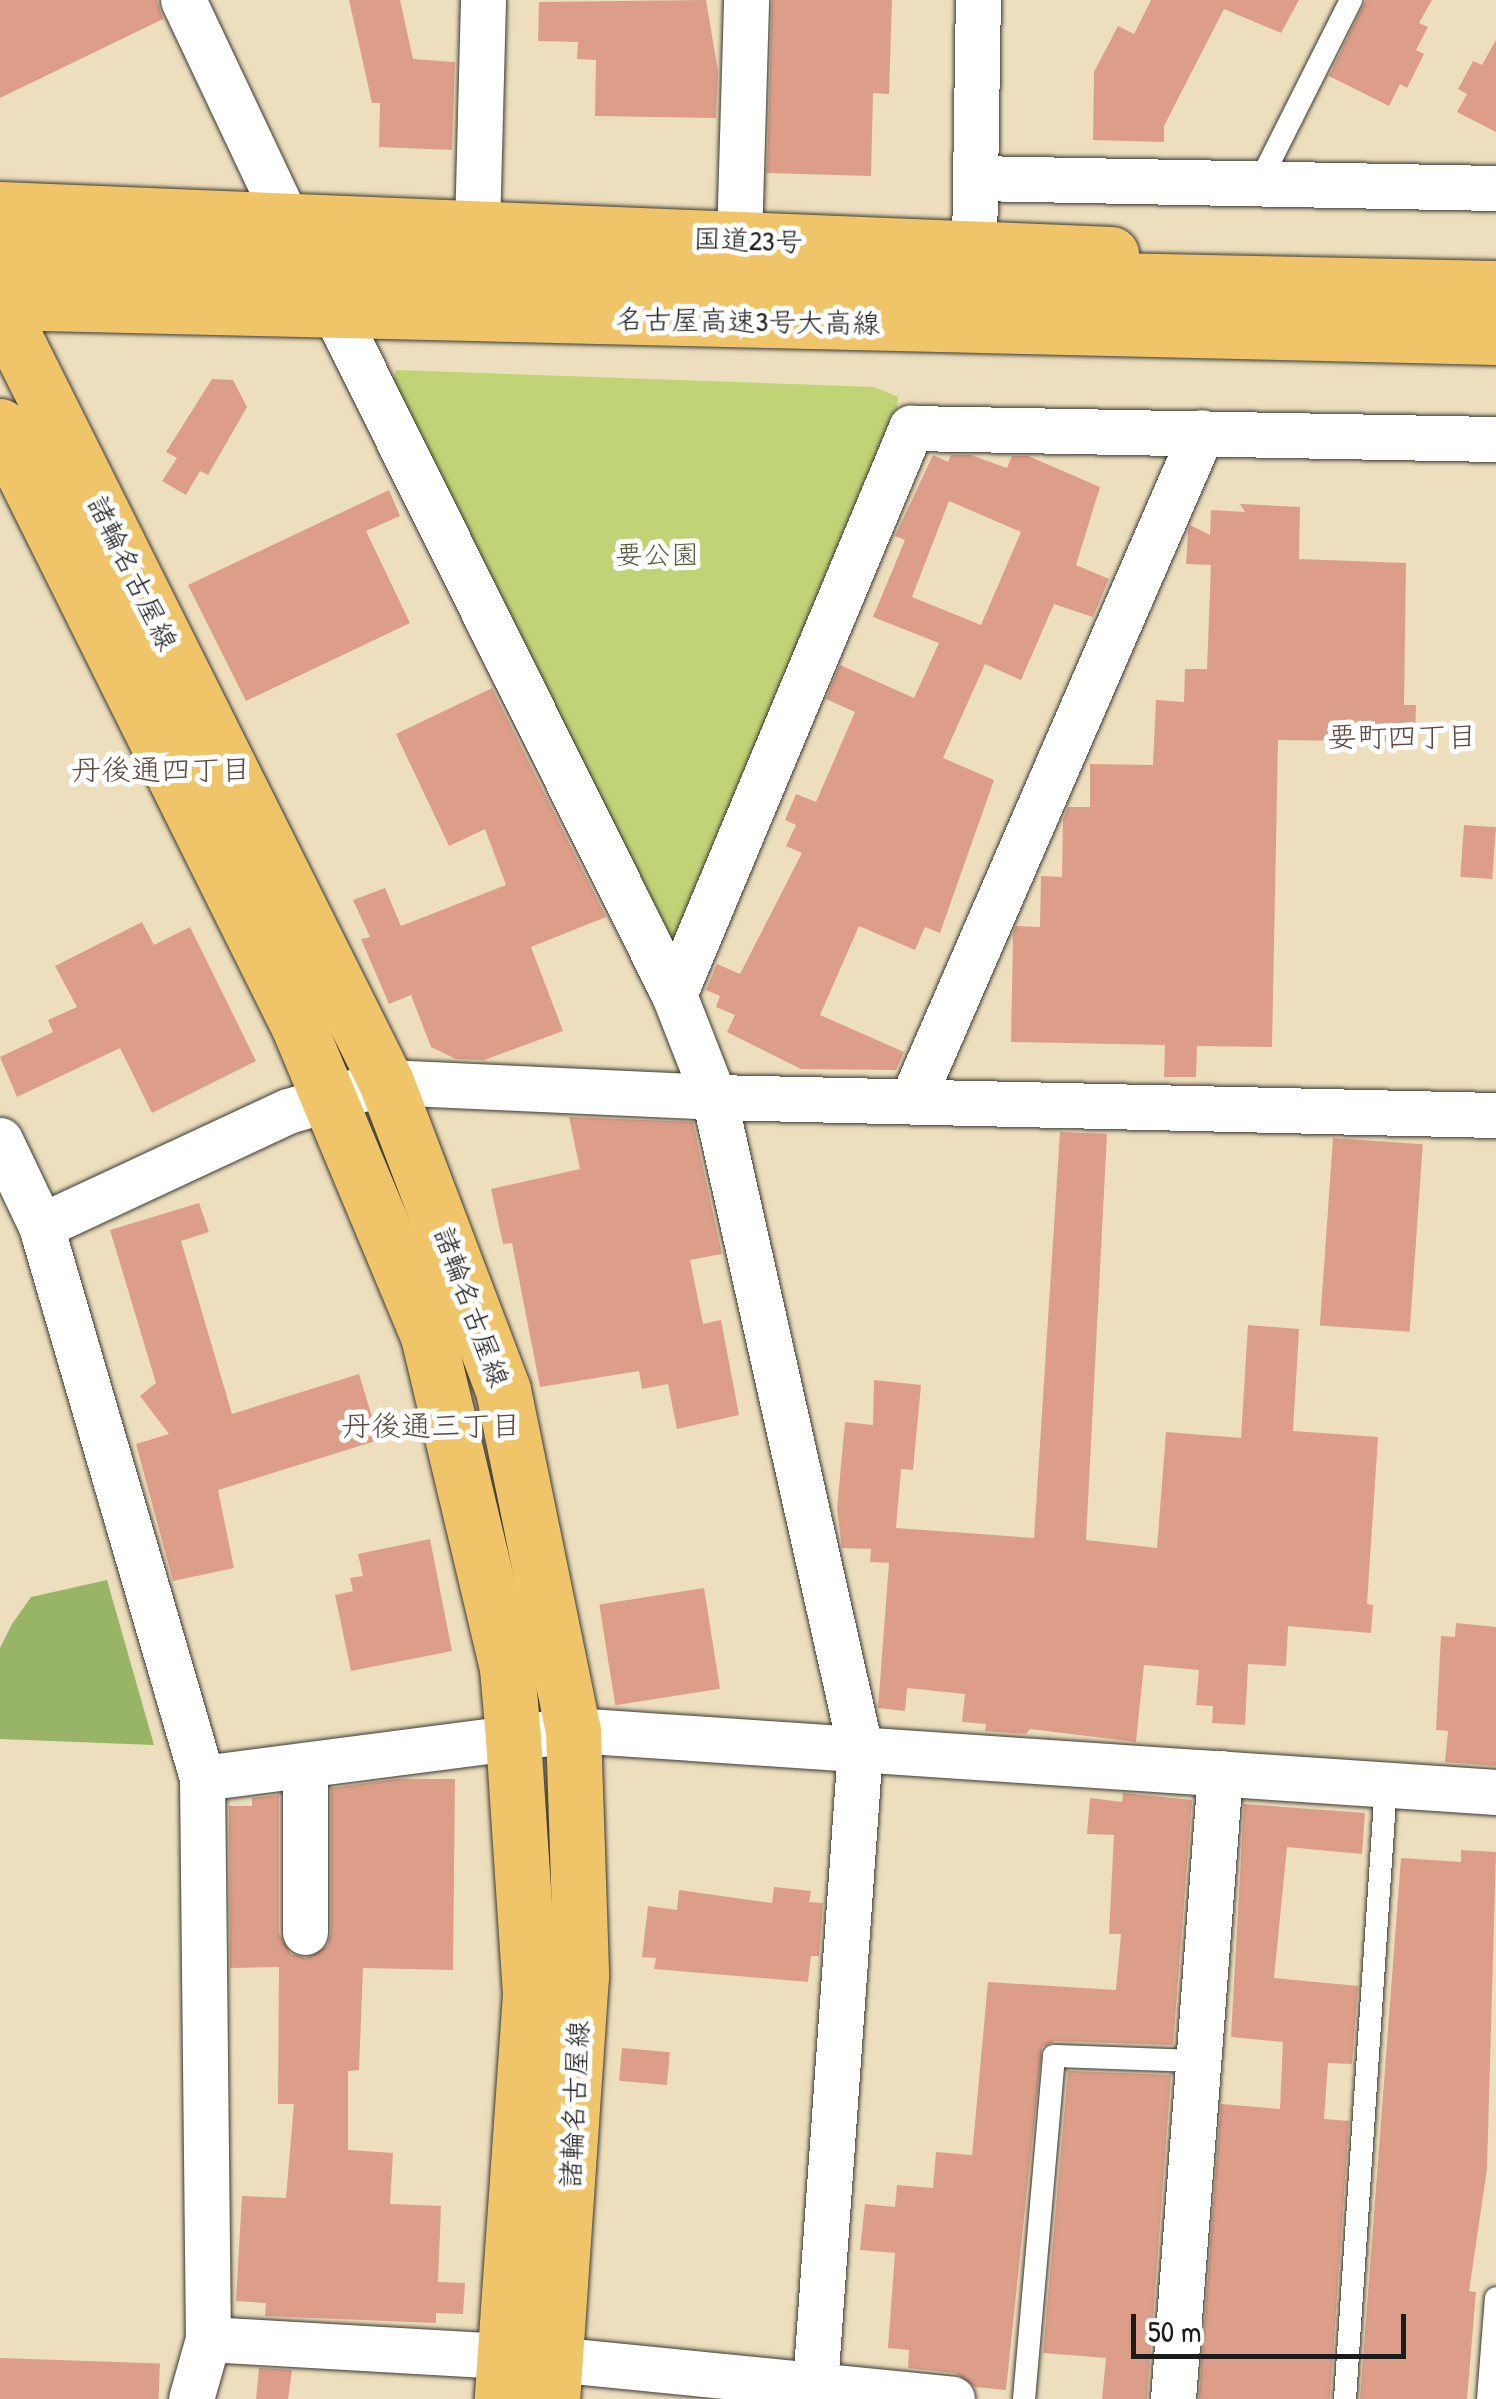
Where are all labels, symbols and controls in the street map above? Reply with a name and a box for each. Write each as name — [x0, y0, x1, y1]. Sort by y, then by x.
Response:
street label: 国道23号 — [693, 221, 803, 259]
street label: 名古屋高速3号大高線 — [615, 302, 881, 340]
street label: 諸輪名古屋線 — [81, 490, 185, 656]
park label: 要公園 — [615, 537, 699, 571]
district label: 要町四丁目 — [1327, 718, 1477, 754]
district label: 丹後通四丁目 — [71, 751, 251, 787]
street label: 諸輪名古屋線 — [427, 1222, 517, 1392]
district label: 丹後通三丁目 — [341, 1407, 521, 1443]
street label: 諸輪名古屋線 — [553, 2019, 595, 2189]
scale bar — [1136, 2294, 1411, 2356]
text: 50 m — [1148, 2311, 1201, 2351]

